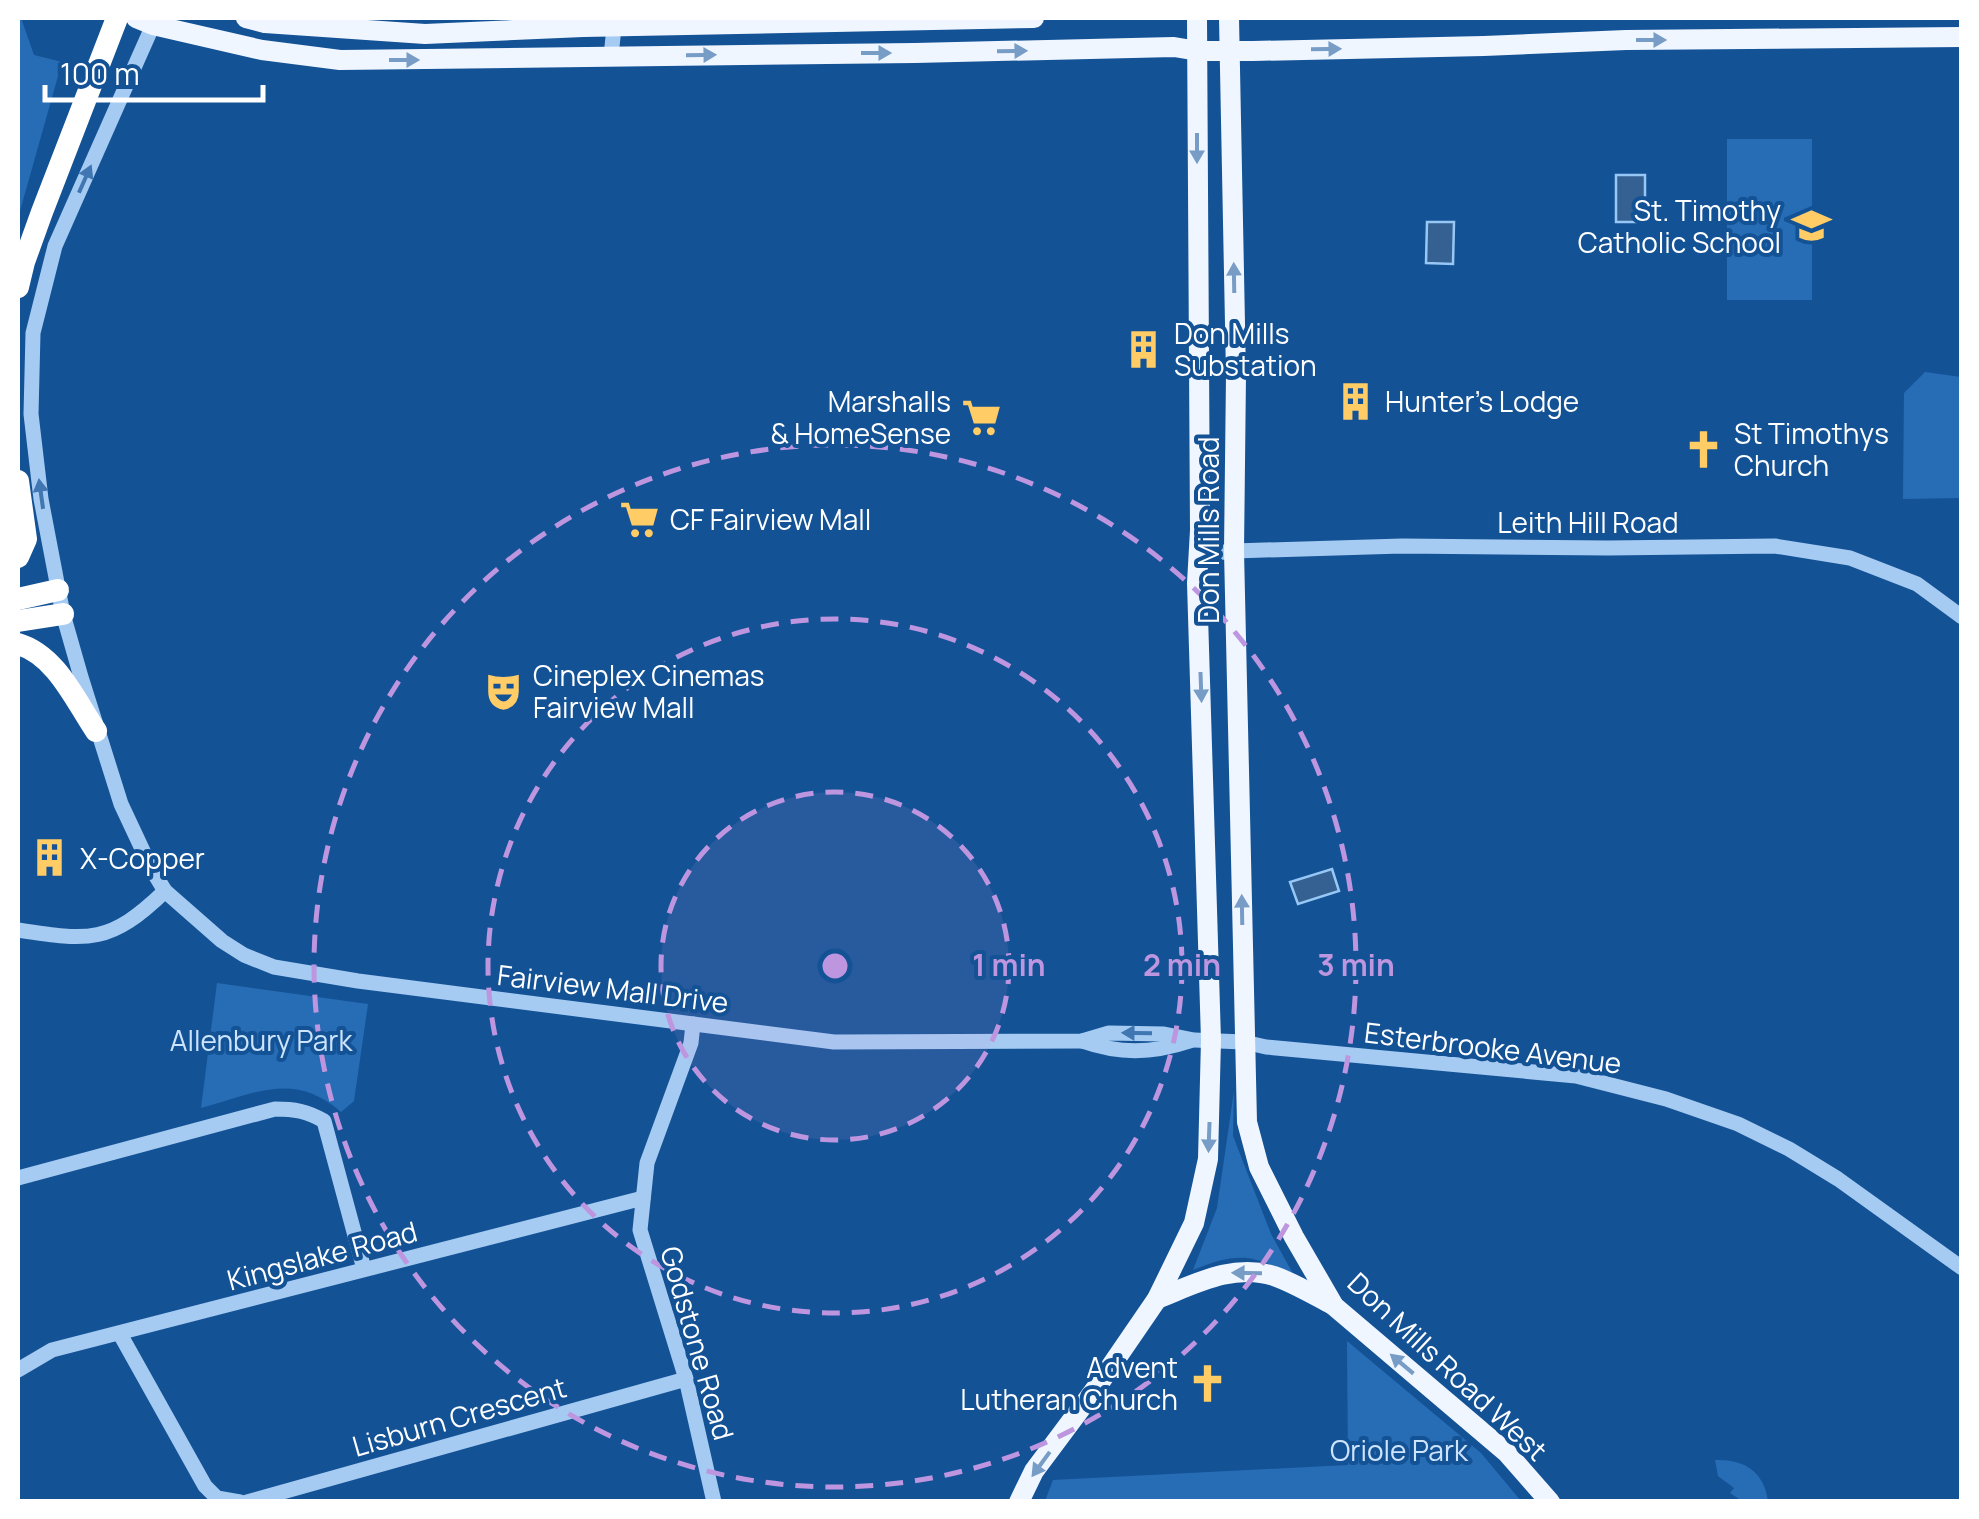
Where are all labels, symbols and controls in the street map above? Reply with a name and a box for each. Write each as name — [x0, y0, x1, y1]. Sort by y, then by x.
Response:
one-way arrow — [1636, 32, 1668, 48]
scale bar — [45, 40, 262, 102]
one-way arrow — [1311, 40, 1343, 56]
one-way arrow — [997, 43, 1029, 59]
one-way arrow — [861, 45, 893, 61]
one-way arrow — [686, 47, 718, 63]
one-way arrow — [388, 52, 420, 68]
text: 100 m — [60, 53, 140, 94]
one-way arrow — [1189, 133, 1205, 165]
one-way arrow — [77, 164, 93, 194]
place label: St. Timothy Catholic School — [1578, 191, 1781, 261]
school or university icon: St. Timothy Catholic School — [1790, 205, 1832, 247]
one-way arrow — [1225, 261, 1241, 293]
place label: Don Mills Substation — [1174, 314, 1317, 384]
building icon: Don Mills Substation — [1123, 328, 1165, 370]
building icon: Hunter's Lodge — [1334, 380, 1376, 422]
place label: Marshalls & HomeSense — [771, 382, 951, 452]
place label: Hunter's Lodge — [1385, 382, 1579, 420]
supermarket icon: Marshalls & HomeSense — [960, 396, 1002, 438]
place label: St Timothys Church — [1734, 414, 1889, 484]
church icon: St Timothys Church — [1683, 428, 1725, 470]
street label: Don Mills Road — [1189, 436, 1227, 624]
one-way arrow — [32, 478, 48, 509]
supermarket icon: CF Fairview Mall — [619, 498, 661, 540]
place label: CF Fairview Mall — [670, 500, 871, 538]
street label: Leith Hill Road — [1497, 503, 1679, 541]
place label: Cineplex Cinemas Fairview Mall — [533, 656, 764, 726]
theatre icon: Cineplex Cinemas Fairview Mall — [482, 670, 524, 712]
one-way arrow — [1193, 672, 1209, 704]
building icon: X-Copper — [29, 837, 71, 879]
place label: X-Copper — [80, 839, 205, 877]
one-way arrow — [1233, 893, 1249, 925]
text: 1 min — [972, 944, 1046, 985]
text: 2 min — [1143, 944, 1221, 985]
text: 3 min — [1317, 944, 1395, 985]
centre of rings — [817, 948, 853, 984]
street label: Fairview Mall Drive — [495, 955, 731, 1021]
street label: Esterbrooke Avenue — [1362, 1012, 1624, 1082]
park label: Allenbury Park — [170, 1021, 353, 1059]
one-way arrow — [1121, 1025, 1153, 1041]
one-way arrow — [1200, 1122, 1216, 1154]
street label: Kingslake Road — [223, 1211, 421, 1299]
street label: Godstone Road — [652, 1242, 744, 1444]
street label: Don Mills Road West — [1340, 1264, 1556, 1468]
one-way arrow — [1231, 1265, 1262, 1281]
place label: Advent Lutheran Church — [960, 1348, 1178, 1418]
one-way arrow — [1390, 1353, 1415, 1375]
church icon: Advent Lutheran Church — [1187, 1362, 1229, 1404]
street label: Lisburn Crescent — [348, 1367, 570, 1465]
park label: Oriole Park — [1330, 1431, 1469, 1469]
one-way arrow — [1031, 1451, 1051, 1478]

